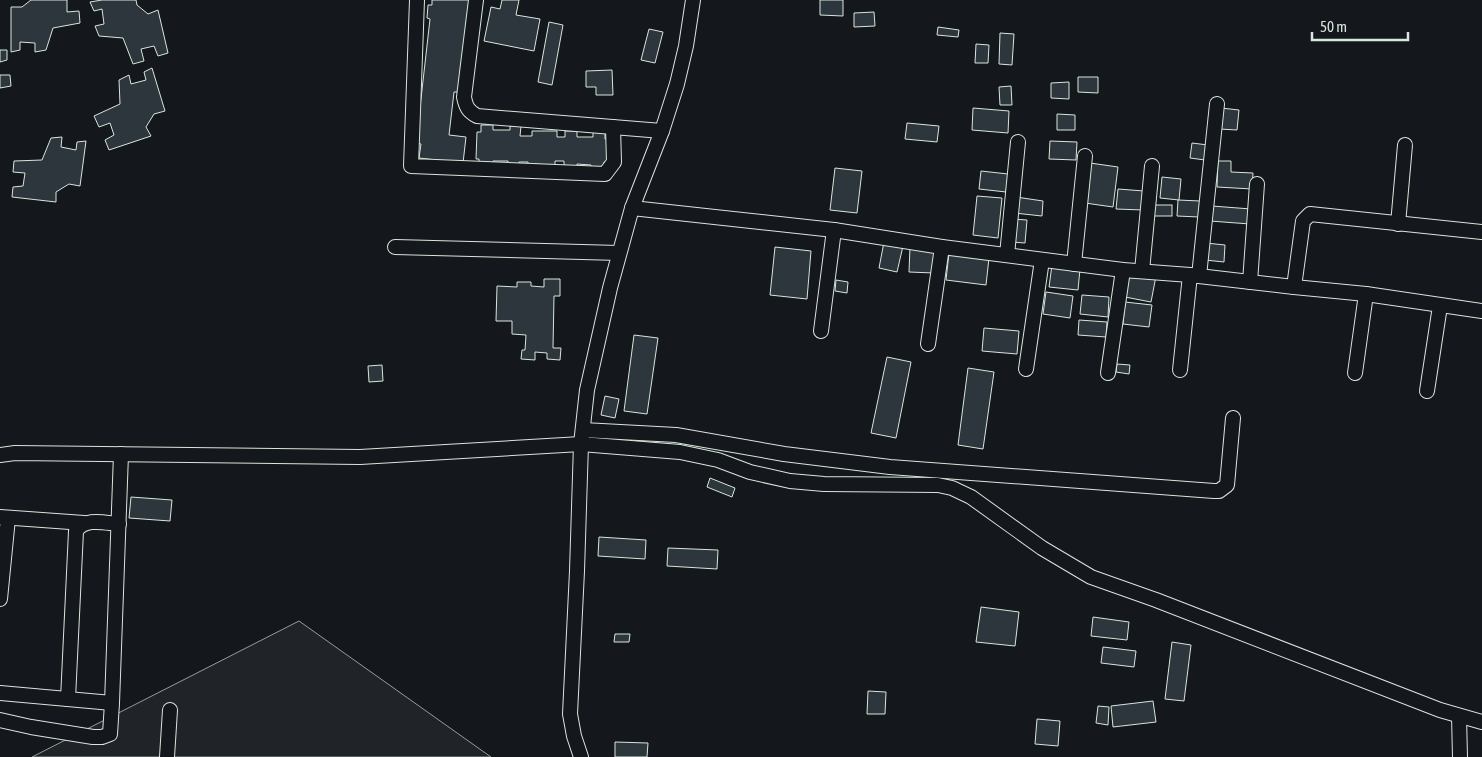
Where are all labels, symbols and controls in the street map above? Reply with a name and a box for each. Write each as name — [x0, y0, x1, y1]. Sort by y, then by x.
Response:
scale bar — [1312, 10, 1408, 42]
text: 50 m — [1320, 18, 1347, 35]

